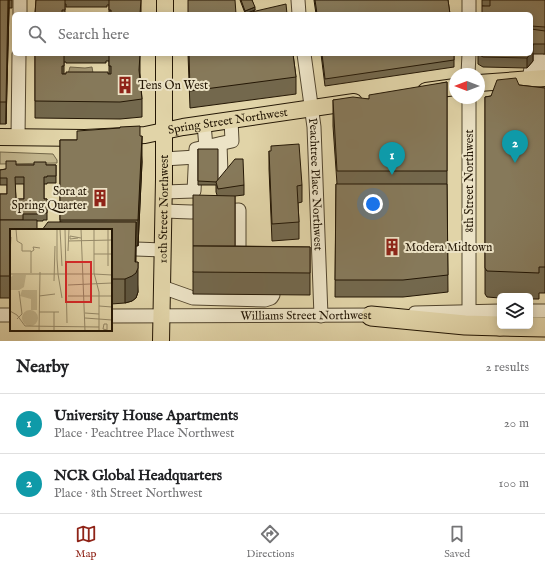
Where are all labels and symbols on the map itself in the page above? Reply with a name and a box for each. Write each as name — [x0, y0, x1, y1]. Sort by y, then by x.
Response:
north arrow — [449, 68, 485, 104]
building icon: Tens On West — [115, 75, 135, 95]
place label: Tens On West — [138, 78, 208, 93]
street label: Spring Street Northwest — [166, 105, 289, 138]
street label: Peachtree Place Northwest — [305, 117, 326, 251]
street label: 8th Street Northwest — [462, 129, 477, 233]
pin: 2 — [502, 130, 528, 163]
pin: 1 — [379, 142, 405, 175]
street label: 10th Street Northwest — [155, 155, 172, 264]
place label: Sora at Spring Quarter — [12, 184, 88, 214]
building icon: Sora at Spring Quarter — [90, 188, 110, 208]
your location — [363, 194, 383, 214]
inset map — [10, 229, 112, 331]
building icon: Modera Midtown — [382, 237, 402, 257]
place label: Modera Midtown — [405, 240, 493, 255]
street label: Williams Street Northwest — [240, 308, 372, 324]

